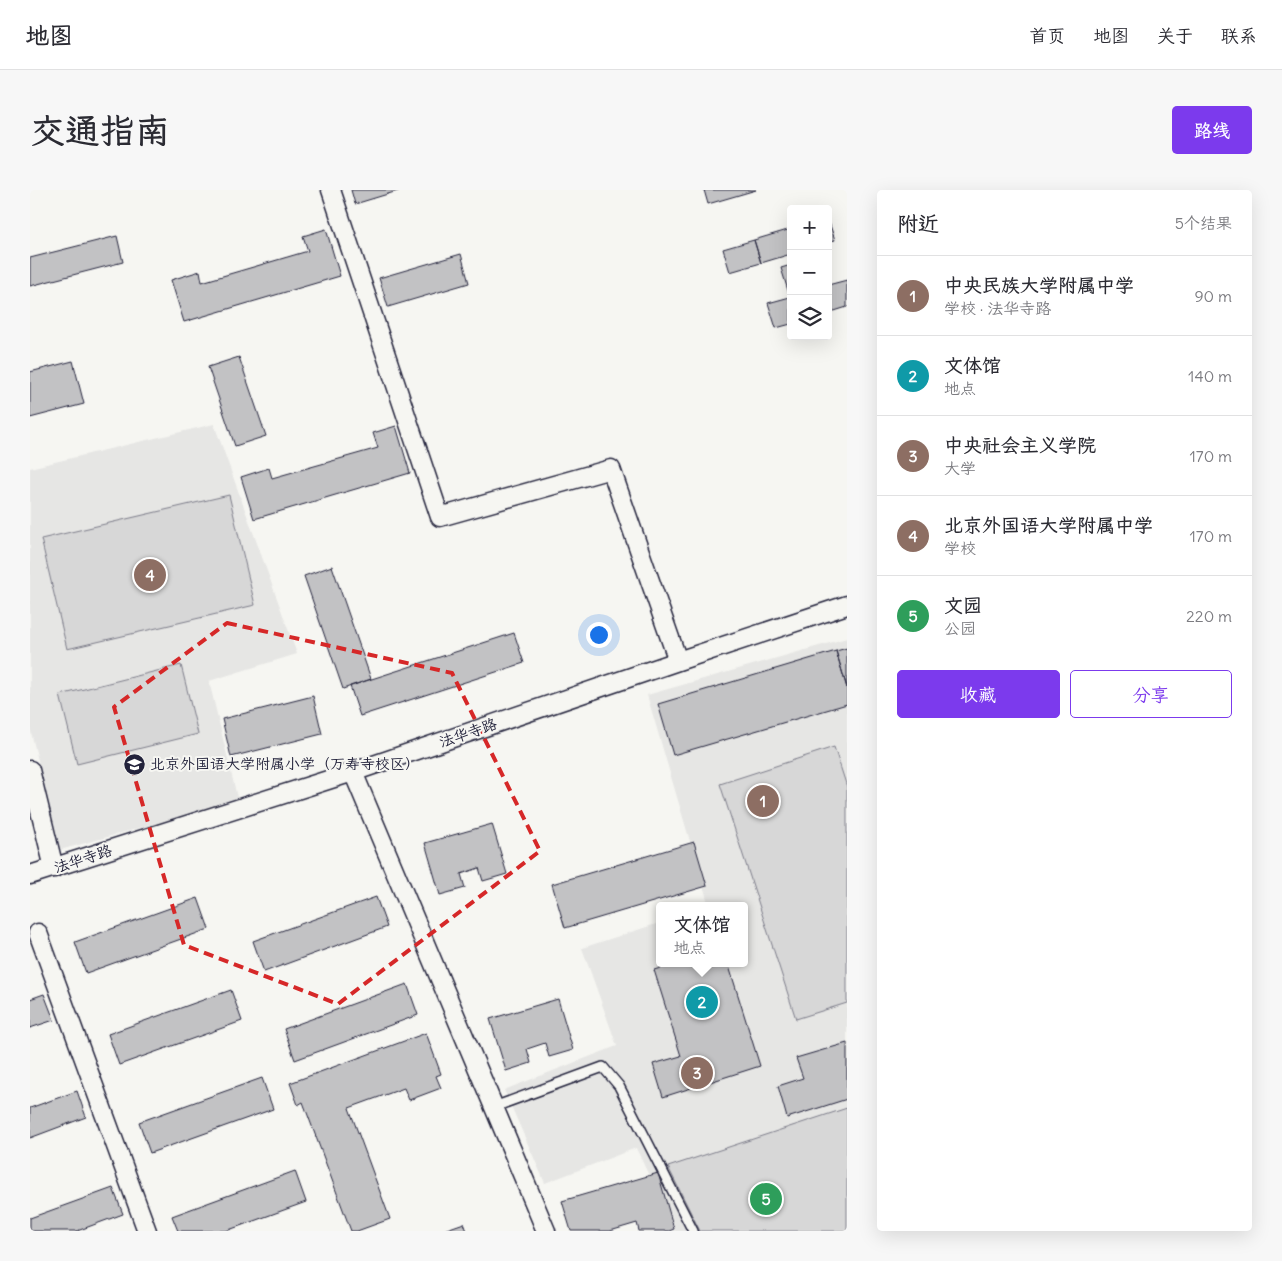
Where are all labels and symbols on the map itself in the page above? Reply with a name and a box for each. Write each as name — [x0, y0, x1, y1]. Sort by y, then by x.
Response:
pin: 4 — [134, 556, 166, 594]
your location — [586, 622, 612, 648]
street label: 法华寺路 — [436, 714, 499, 751]
school or university icon: 北京外国语大学附属小学（万寿寺校区） — [122, 752, 146, 776]
place label: 北京外国语大学附属小学（万寿寺校区） — [150, 754, 420, 773]
pin: 1 — [747, 782, 779, 820]
street label: 法华寺路 — [51, 840, 114, 877]
pin: 2 — [686, 983, 718, 1021]
pin: 3 — [681, 1054, 713, 1092]
pin: 5 — [750, 1180, 782, 1218]

